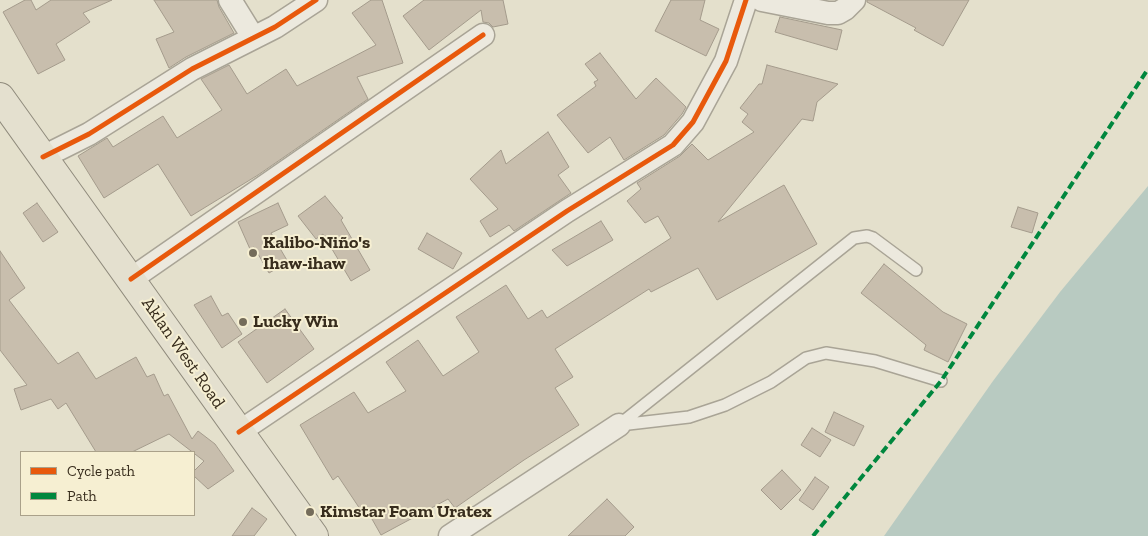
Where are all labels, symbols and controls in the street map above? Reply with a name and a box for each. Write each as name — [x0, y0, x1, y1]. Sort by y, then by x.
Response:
place label: Kalibo-Niño's Ihaw-ihaw — [263, 232, 370, 274]
marker: Kalibo-Niño's Ihaw-ihaw — [247, 247, 259, 259]
street label: Aklan West Road — [137, 293, 229, 413]
place label: Lucky Win — [253, 311, 338, 333]
marker: Lucky Win — [237, 316, 249, 328]
legend — [20, 451, 195, 516]
text: Cycle path — [67, 462, 135, 480]
text: Path — [67, 487, 97, 505]
place label: Kimstar Foam Uratex — [320, 501, 492, 523]
marker: Kimstar Foam Uratex — [304, 506, 316, 518]

